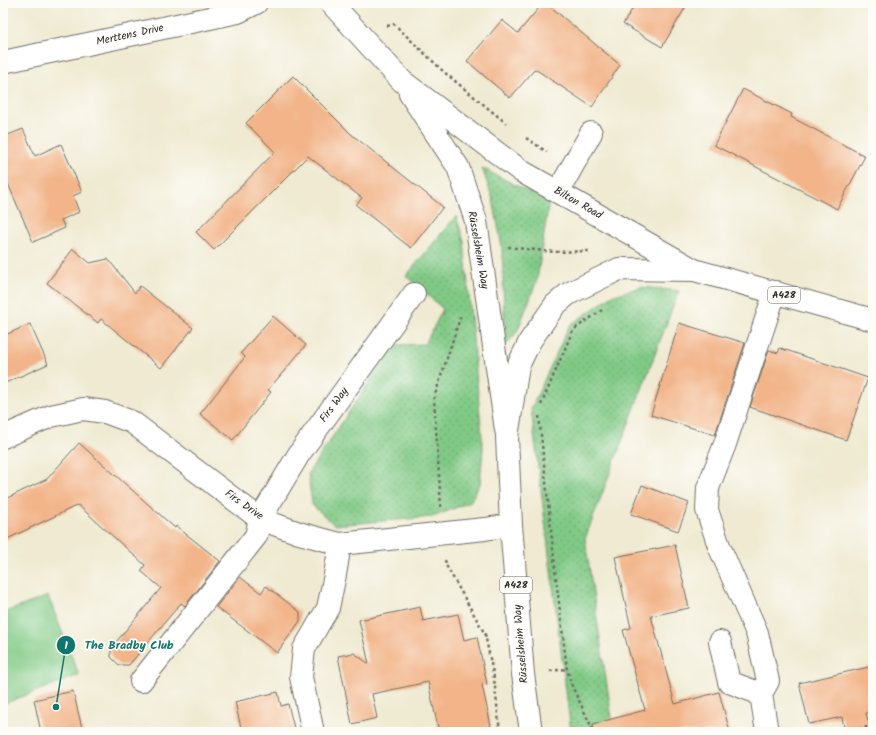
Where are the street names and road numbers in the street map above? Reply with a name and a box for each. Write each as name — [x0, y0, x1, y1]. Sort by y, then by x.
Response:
street label: Merttens Drive — [95, 19, 165, 51]
street label: Bilton Road — [550, 182, 606, 225]
street label: Rüsselsheim Way — [462, 210, 494, 291]
road number: A428 — [768, 287, 800, 303]
street label: Firs Way — [315, 383, 354, 426]
street label: Firs Drive — [221, 485, 267, 525]
road number: A428 — [500, 577, 532, 593]
street label: Rüsselsheim Way — [509, 603, 533, 684]

